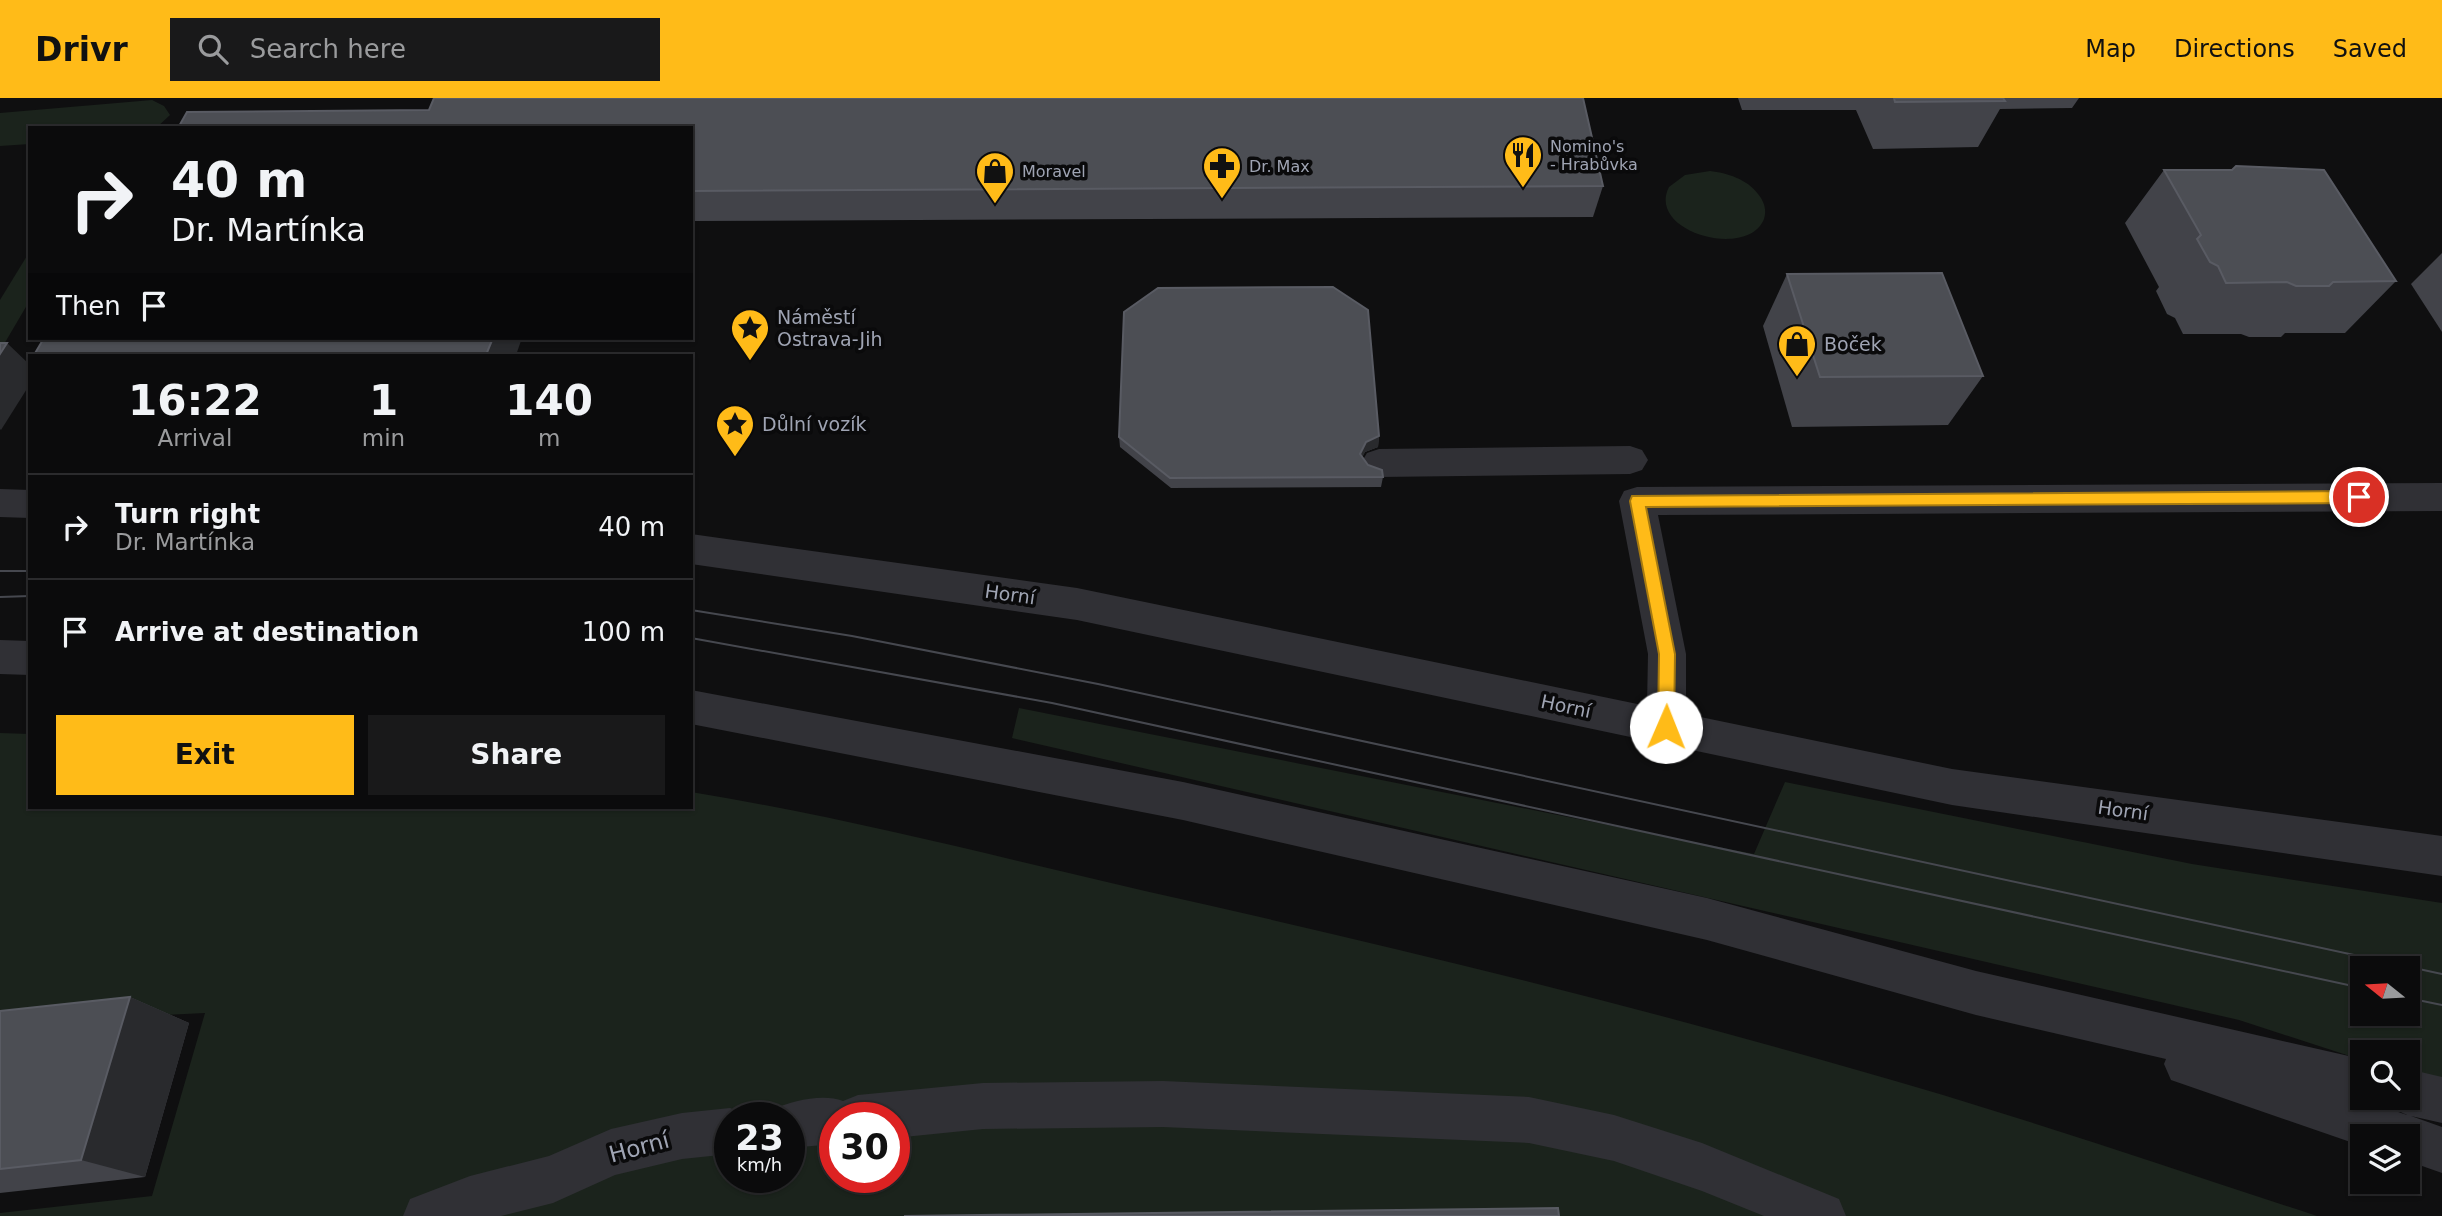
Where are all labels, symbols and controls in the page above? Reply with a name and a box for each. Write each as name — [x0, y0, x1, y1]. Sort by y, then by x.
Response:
search box — [170, 18, 660, 81]
text: Drivr — [35, 30, 128, 69]
icon: search — [194, 30, 232, 68]
text: Search here — [250, 34, 406, 64]
text: Map — [2085, 35, 2136, 63]
text: Directions — [2174, 35, 2295, 63]
text: Saved — [2333, 35, 2407, 63]
restaurant icon: Nomino's - Hrabůvka — [1502, 134, 1544, 189]
place label: Nomino's - Hrabůvka — [1550, 137, 1638, 174]
pharmacy icon: Dr. Max — [1201, 145, 1243, 200]
shop icon: Moravel — [974, 150, 1016, 205]
text: 40 m — [171, 152, 307, 209]
icon: right — [56, 154, 147, 245]
place label: Dr. Max — [1249, 157, 1310, 176]
place label: Moravel — [1022, 162, 1086, 181]
text: Dr. Martínka — [171, 211, 366, 249]
icon: arrive — [135, 287, 173, 325]
text: Then — [56, 291, 121, 321]
place label: Náměstí Ostrava-Jih — [777, 306, 882, 350]
place icon: Náměstí Ostrava-Jih — [729, 307, 771, 362]
shop icon: Boček — [1776, 323, 1818, 378]
place label: Boček — [1824, 333, 1882, 355]
text: 16:22 — [128, 376, 262, 425]
text: 1 — [369, 376, 398, 425]
text: 140 — [505, 376, 593, 425]
place icon: Důlní vozík — [714, 403, 756, 458]
place label: Důlní vozík — [762, 413, 866, 435]
text: Arrival — [158, 425, 232, 451]
text: min — [362, 425, 405, 451]
text: m — [538, 425, 560, 451]
pin — [2329, 467, 2389, 527]
icon: arrive — [2340, 478, 2378, 516]
text: Turn right — [115, 499, 260, 529]
icon: right — [56, 508, 94, 546]
text: 40 m — [598, 512, 665, 542]
text: Dr. Martínka — [115, 529, 255, 555]
street label: Horní — [983, 580, 1037, 609]
icon: arrive — [56, 613, 94, 651]
text: Arrive at destination — [115, 617, 419, 647]
text: 100 m — [582, 617, 665, 647]
street label: Horní — [1539, 690, 1594, 722]
position arrow — [1629, 690, 1703, 764]
button: Exit — [56, 715, 354, 795]
button: Share — [368, 715, 665, 795]
street label: Horní — [2096, 796, 2150, 825]
north arrow — [2350, 956, 2420, 1026]
map controls — [2350, 956, 2420, 1194]
button: search — [2350, 1040, 2420, 1110]
speed limit sign: 30 — [819, 1102, 910, 1193]
text: 23 — [735, 1118, 784, 1158]
button: layers — [2350, 1124, 2420, 1194]
street label: Horní — [606, 1126, 673, 1168]
text: km/h — [737, 1154, 782, 1175]

